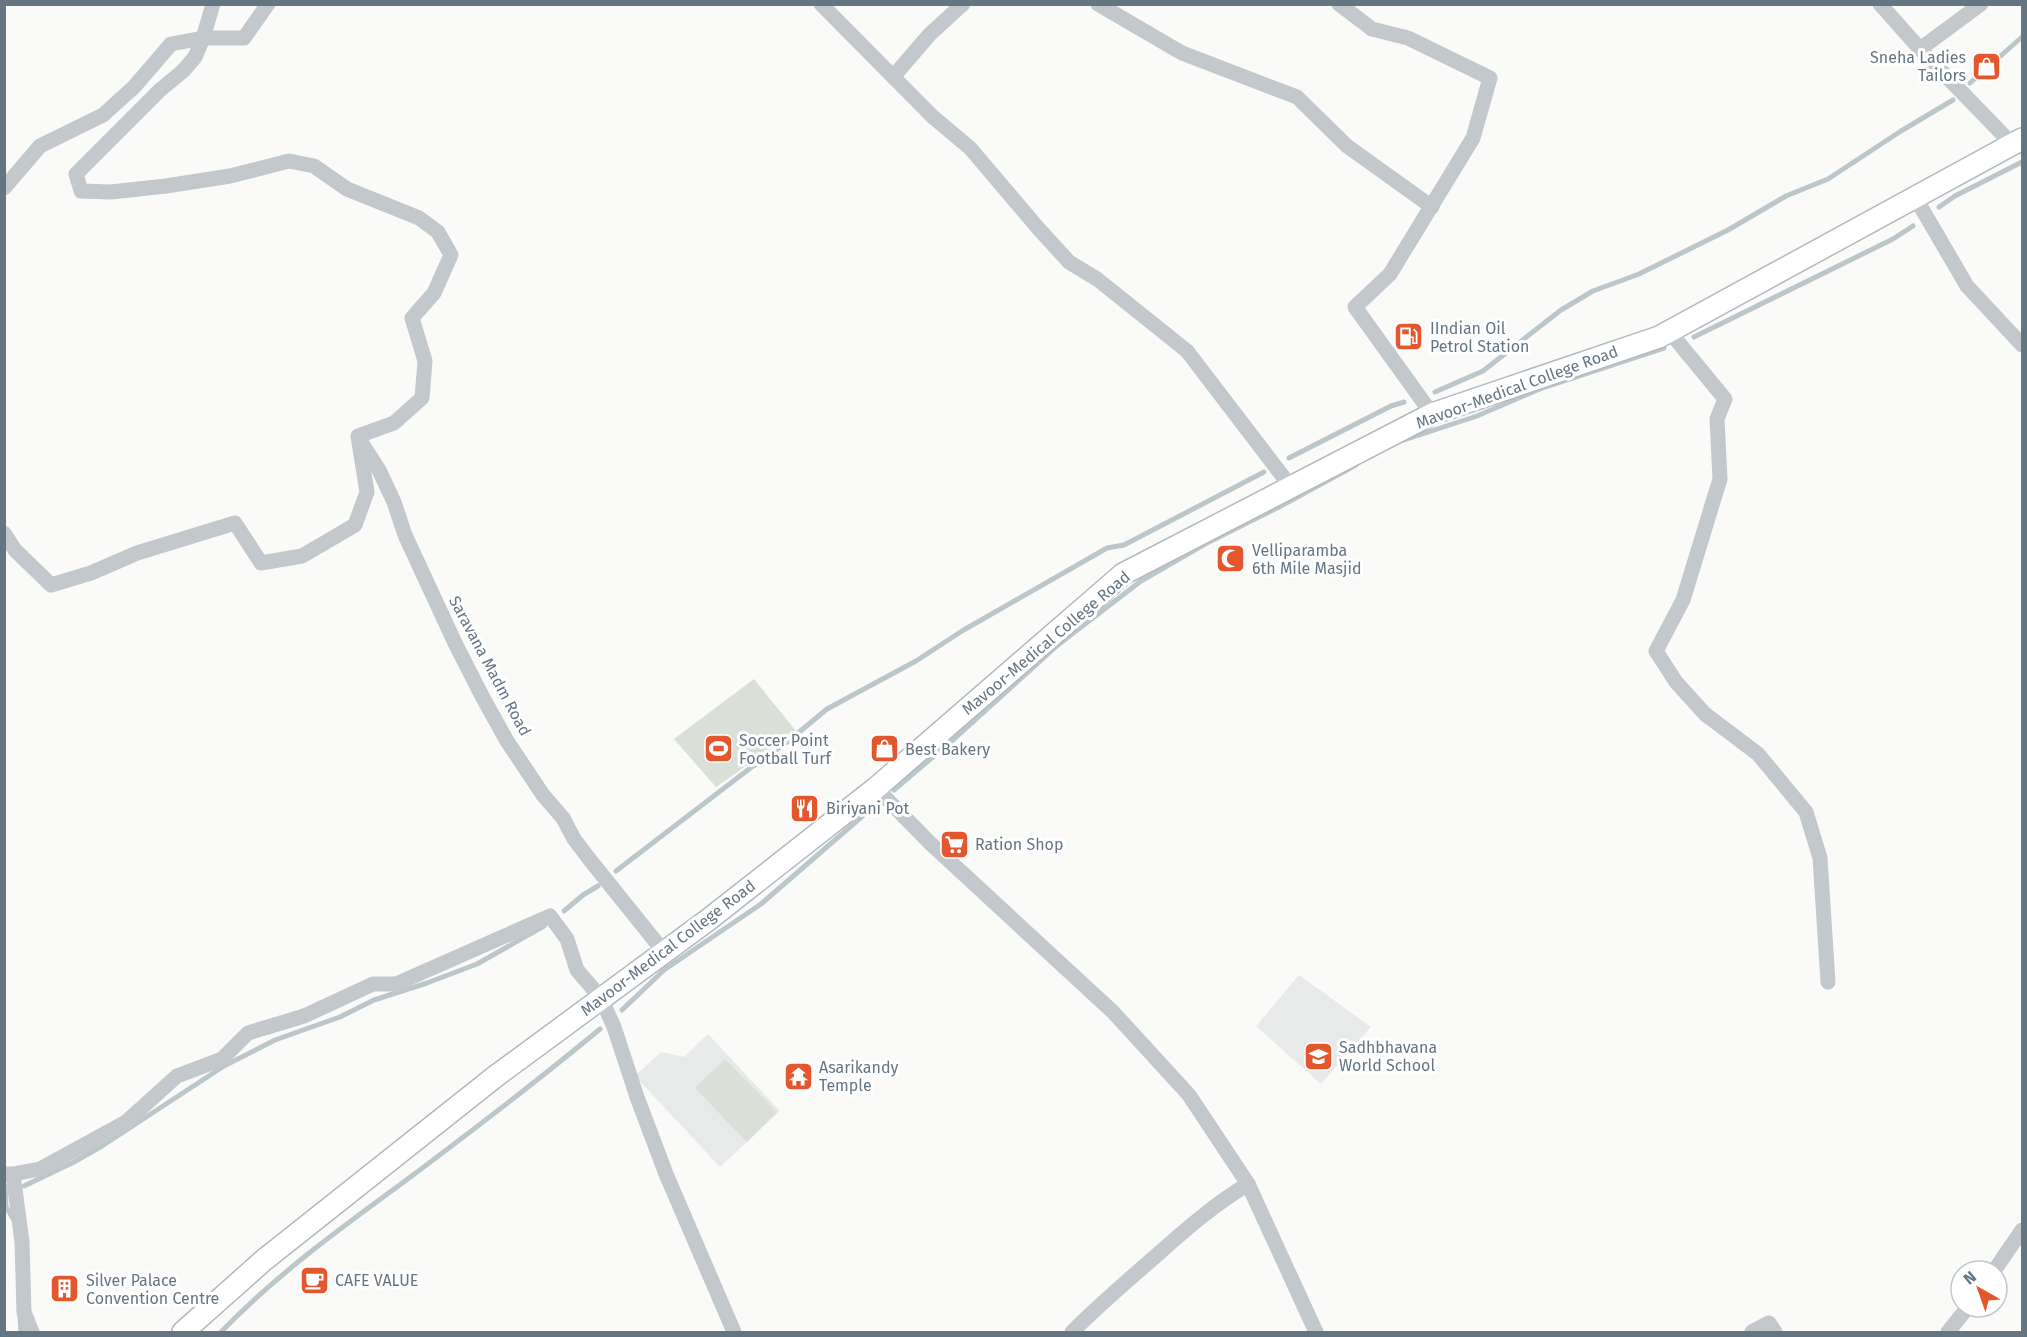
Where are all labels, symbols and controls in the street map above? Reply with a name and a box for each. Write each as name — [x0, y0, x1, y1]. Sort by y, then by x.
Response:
place label: Sneha Ladies Tailors — [1870, 48, 1966, 85]
shop icon: Sneha Ladies Tailors — [1971, 50, 2003, 82]
place label: IIndian Oil Petrol Station — [1430, 319, 1529, 356]
fuel station icon: IIndian Oil Petrol Station — [1393, 321, 1425, 353]
street label: Mavoor-Medical College Road — [1413, 342, 1621, 432]
place label: Velliparamba 6th Mile Masjid — [1252, 541, 1361, 578]
mosque icon: Velliparamba 6th Mile Masjid — [1215, 543, 1247, 575]
street label: Mavoor-Medical College Road — [958, 567, 1134, 719]
street label: Saravana Madm Road — [445, 593, 535, 739]
place label: Soccer Point Football Turf — [739, 731, 832, 768]
sports icon: Soccer Point Football Turf — [702, 733, 734, 765]
shop icon: Best Bakery — [868, 733, 900, 765]
place label: Best Bakery — [905, 740, 990, 759]
restaurant icon: Biriyani Pot — [789, 792, 821, 824]
place label: Biriyani Pot — [826, 799, 910, 818]
supermarket icon: Ration Shop — [938, 828, 970, 860]
place label: Ration Shop — [975, 835, 1063, 854]
street label: Mavoor-Medical College Road — [577, 876, 759, 1020]
place label: Sadhbhavana World School — [1339, 1038, 1437, 1075]
school or university icon: Sadhbhavana World School — [1302, 1040, 1334, 1072]
place label: Asarikandy Temple — [819, 1058, 898, 1095]
temple icon: Asarikandy Temple — [782, 1060, 814, 1092]
north arrow — [1949, 1259, 2009, 1319]
cafe icon: CAFE VALUE — [298, 1264, 330, 1296]
text: N — [1960, 1267, 1980, 1289]
place label: Silver Palace Convention Centre — [86, 1271, 219, 1308]
place label: CAFE VALUE — [335, 1271, 418, 1290]
building icon: Silver Palace Convention Centre — [49, 1273, 81, 1305]

